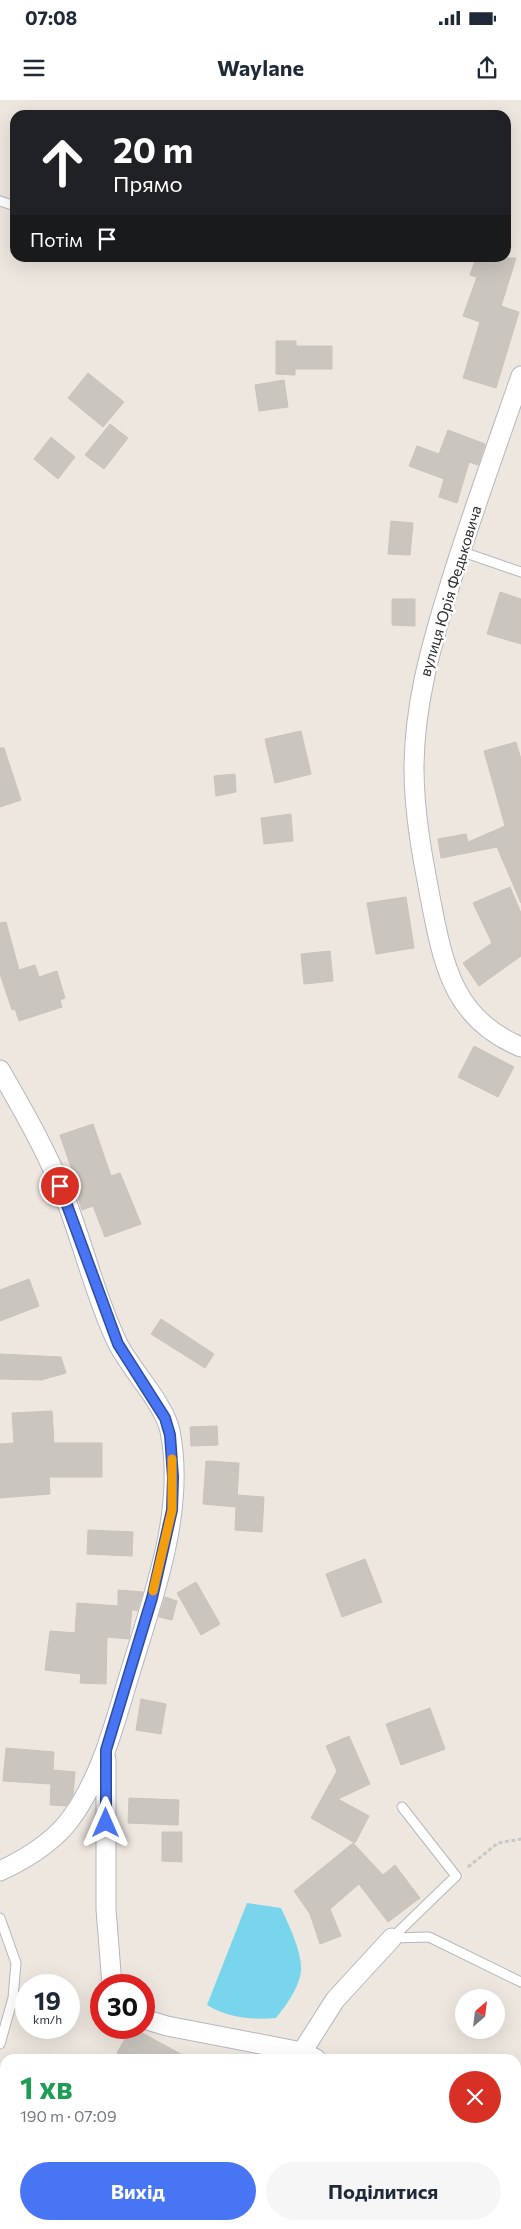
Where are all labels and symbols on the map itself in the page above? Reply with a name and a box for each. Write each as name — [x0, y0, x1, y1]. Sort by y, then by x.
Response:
street label: вулиця Юрія Федьковича — [415, 503, 485, 678]
pin — [39, 1165, 81, 1207]
position arrow — [79, 1796, 131, 1848]
speed limit sign: 30 — [90, 1974, 155, 2039]
north arrow — [455, 1989, 505, 2039]

